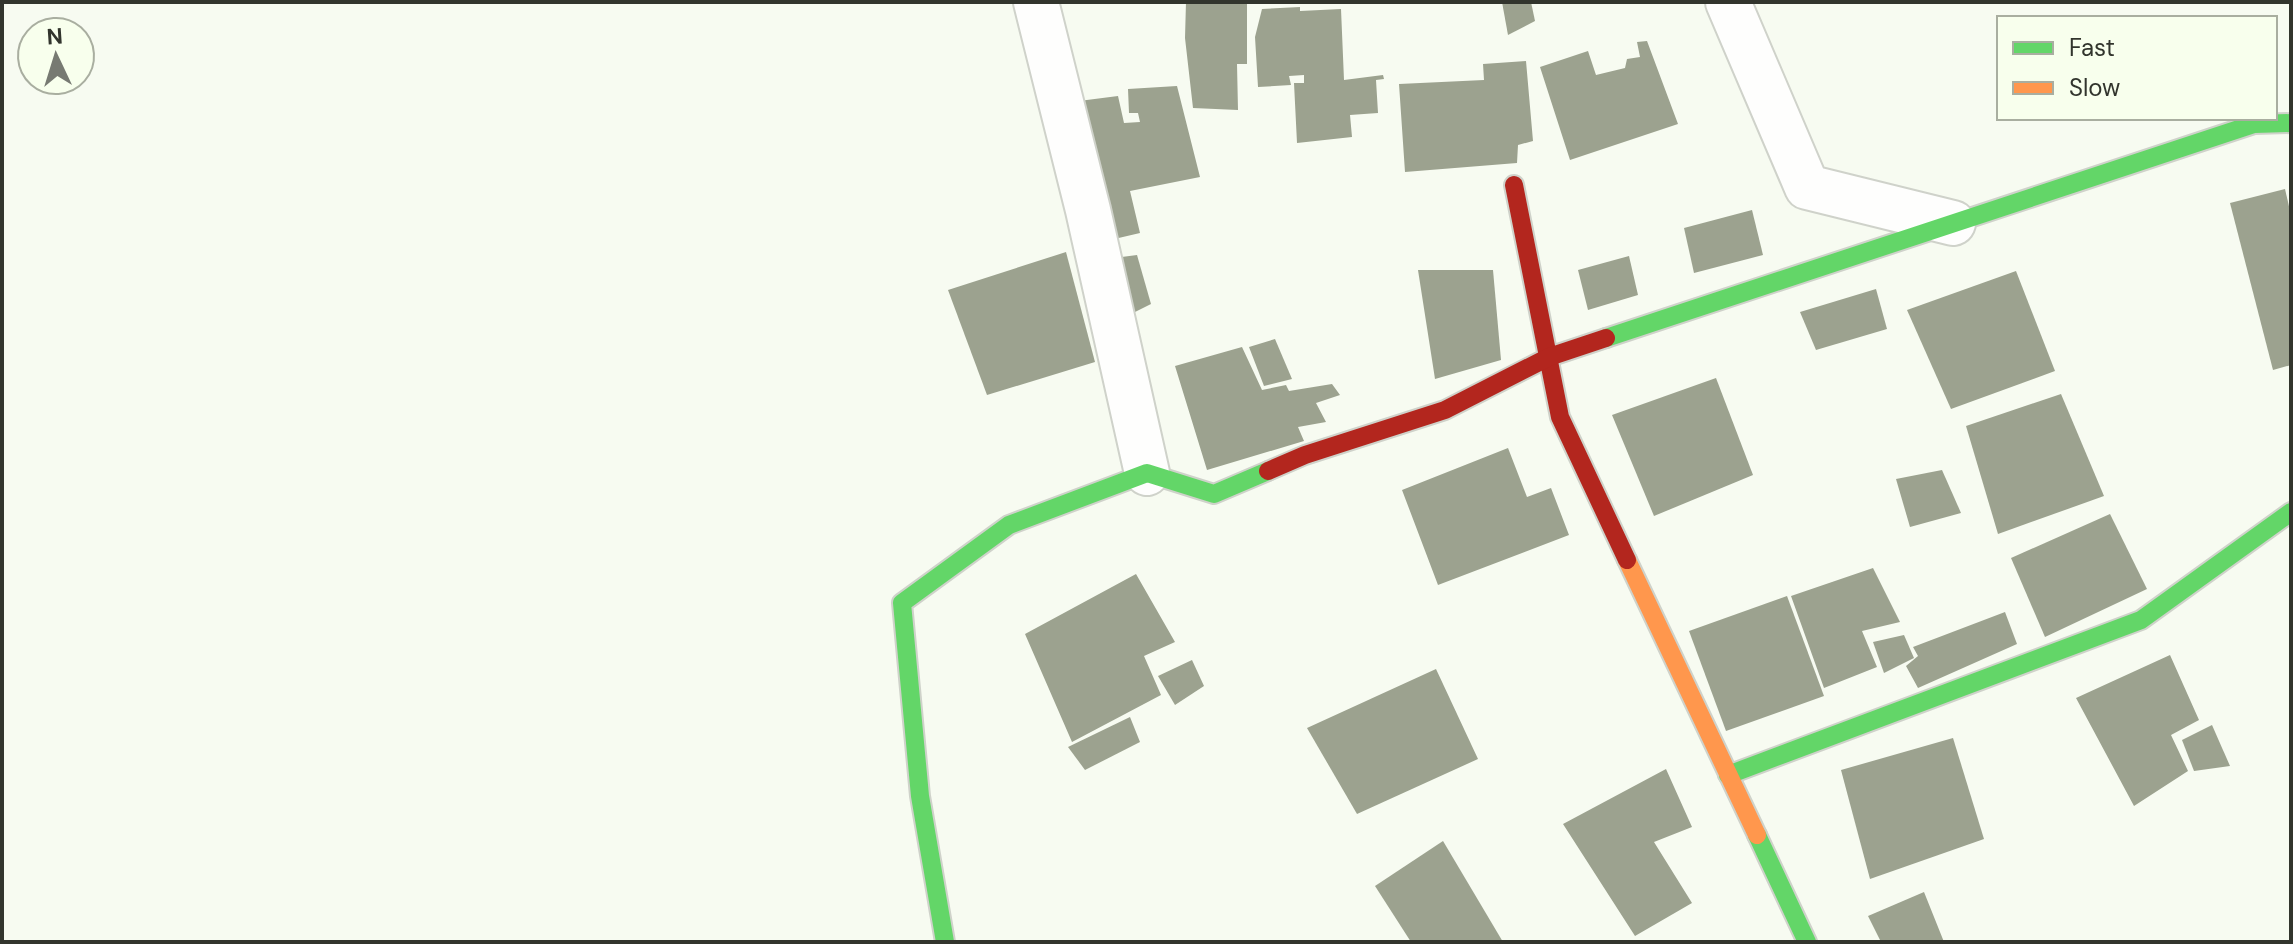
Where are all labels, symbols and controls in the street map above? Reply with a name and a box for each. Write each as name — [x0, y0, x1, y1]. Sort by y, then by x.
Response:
north arrow — [16, 16, 96, 96]
legend — [1997, 16, 2277, 120]
text: N — [46, 22, 64, 52]
text: Fast — [2069, 32, 2115, 63]
text: Slow — [2069, 72, 2120, 103]

